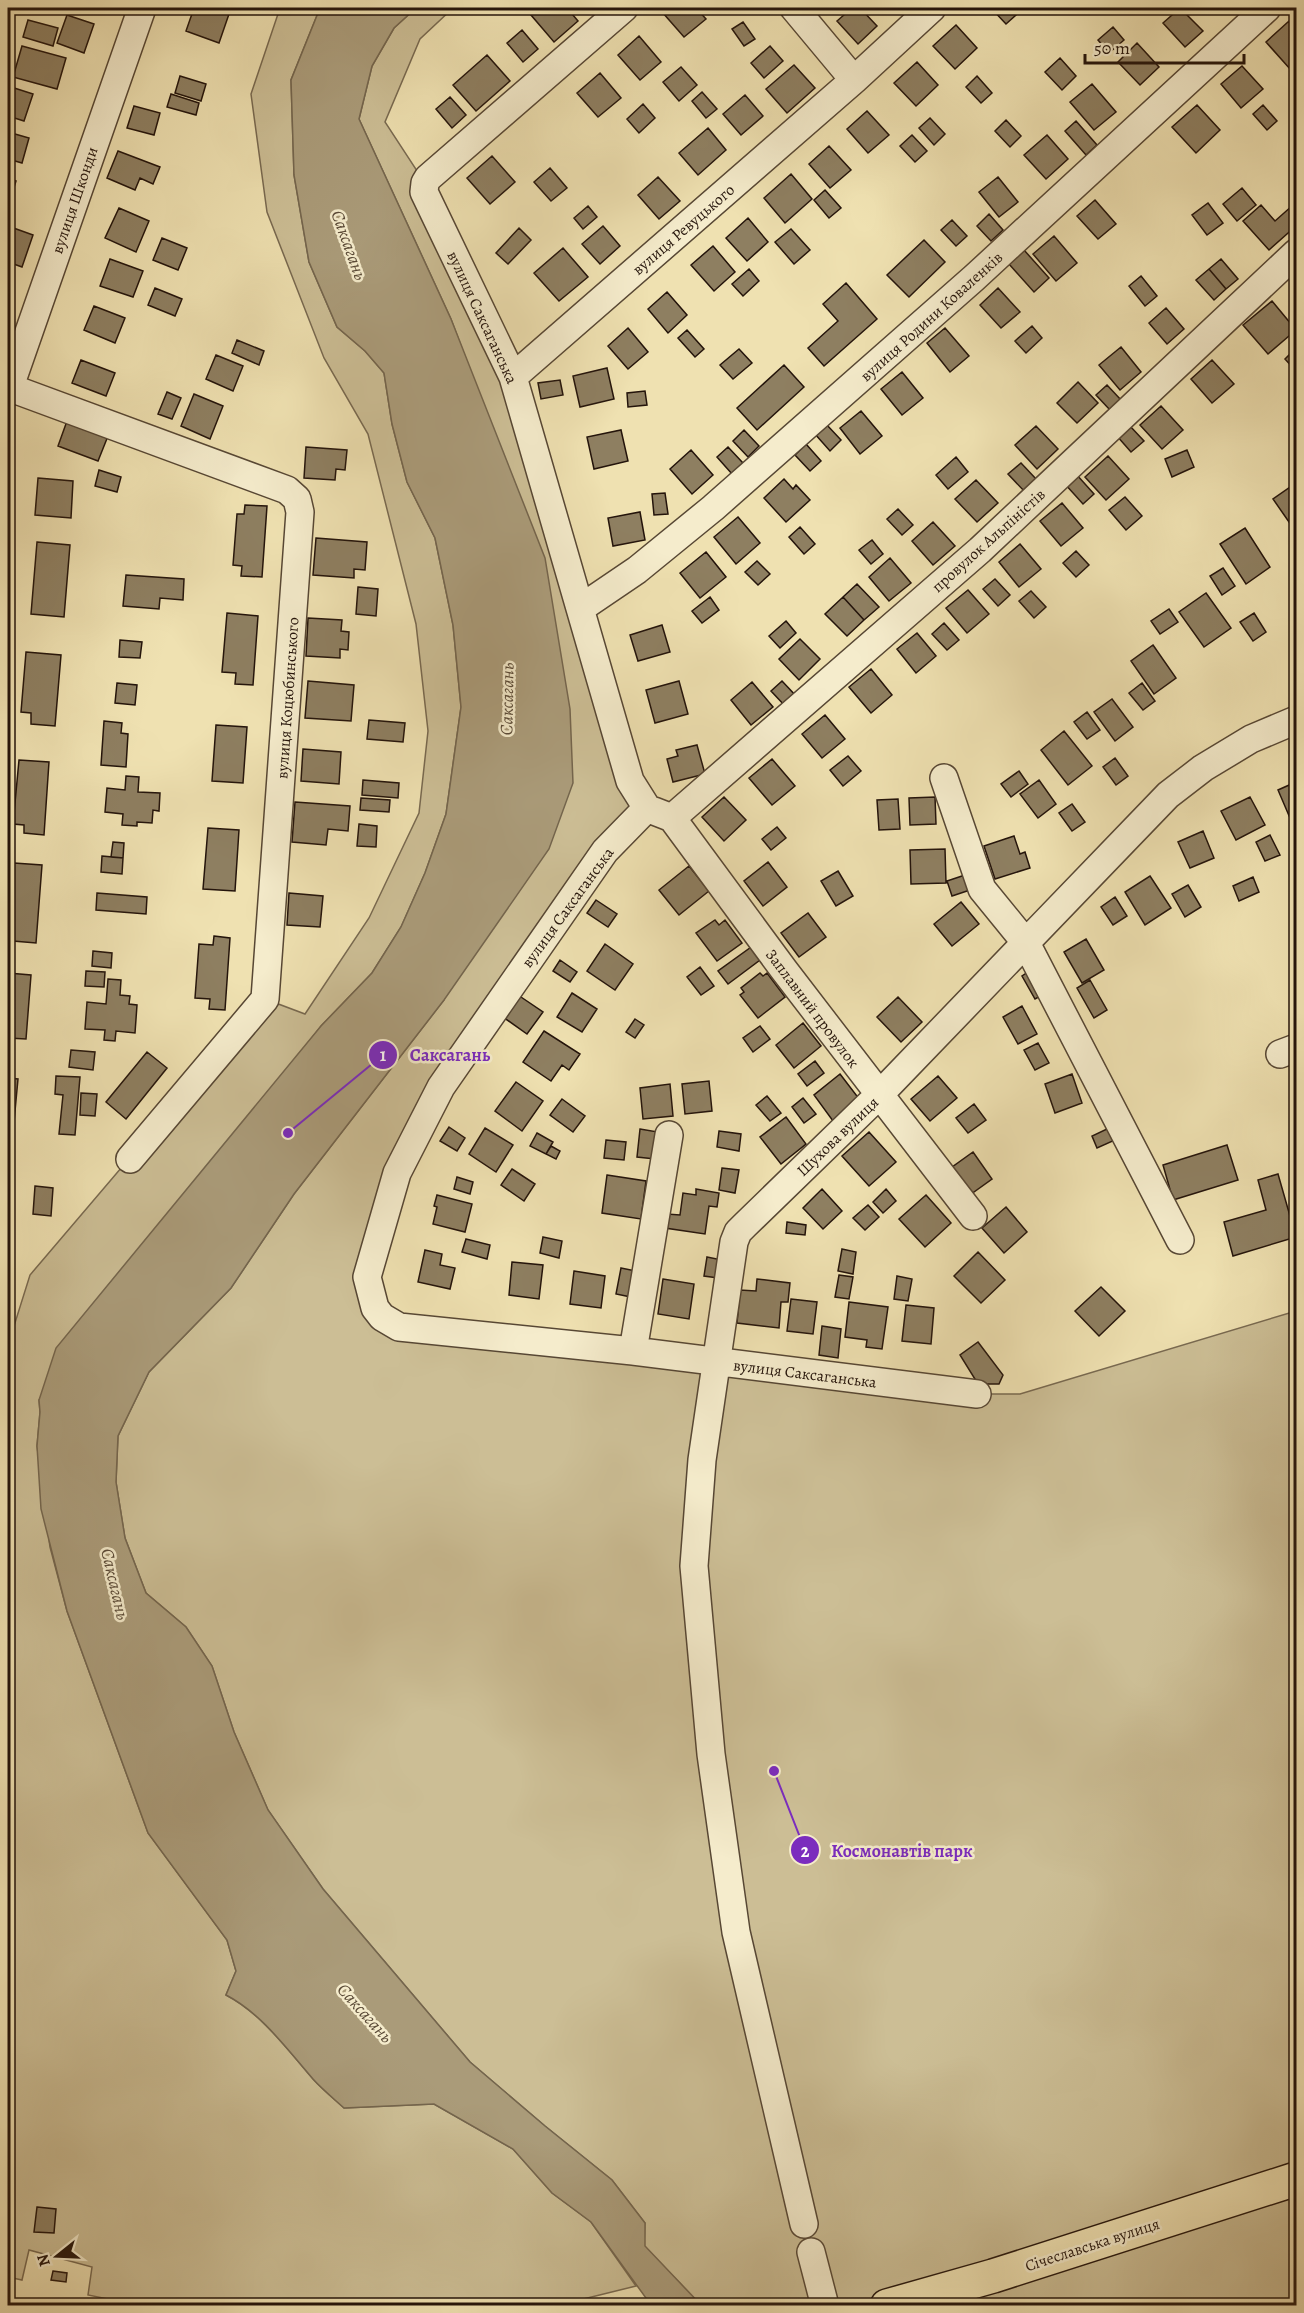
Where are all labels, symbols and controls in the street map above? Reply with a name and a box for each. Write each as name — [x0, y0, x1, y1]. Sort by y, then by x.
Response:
scale bar — [1085, 27, 1244, 65]
text: 50 m — [1094, 36, 1130, 60]
street label: вулиця Шконди — [46, 144, 103, 257]
street label: вулиця Ревуцького — [628, 179, 740, 280]
water label: Саксагань — [325, 207, 373, 284]
street label: вулиця Саксаганська — [442, 247, 523, 388]
street label: вулиця Родини Коваленків — [856, 247, 1008, 387]
street label: провулок Альпіністів — [927, 484, 1050, 598]
street label: вулиця Коцюбинського — [271, 616, 305, 780]
water label: Саксагань — [494, 662, 520, 736]
street label: вулиця Саксаганська — [517, 842, 619, 972]
street label: Заплавний провулок — [760, 945, 864, 1073]
callout: Саксагань — [368, 1037, 502, 1073]
text: 1 — [380, 1043, 387, 1067]
text: Саксагань — [410, 1043, 491, 1067]
street label: Шухова вулиця — [792, 1092, 884, 1182]
street label: вулиця Саксаганська — [732, 1354, 878, 1394]
water label: Саксагань — [95, 1546, 135, 1623]
callout: Космонавтів парк — [790, 1832, 985, 1868]
text: 2 — [801, 1839, 810, 1863]
text: Космонавтів парк — [831, 1839, 973, 1863]
water label: Саксагань — [332, 1978, 399, 2048]
street label: Січеславська вулиця — [1022, 2213, 1163, 2277]
north arrow — [27, 2226, 87, 2286]
text: N — [31, 2251, 56, 2269]

